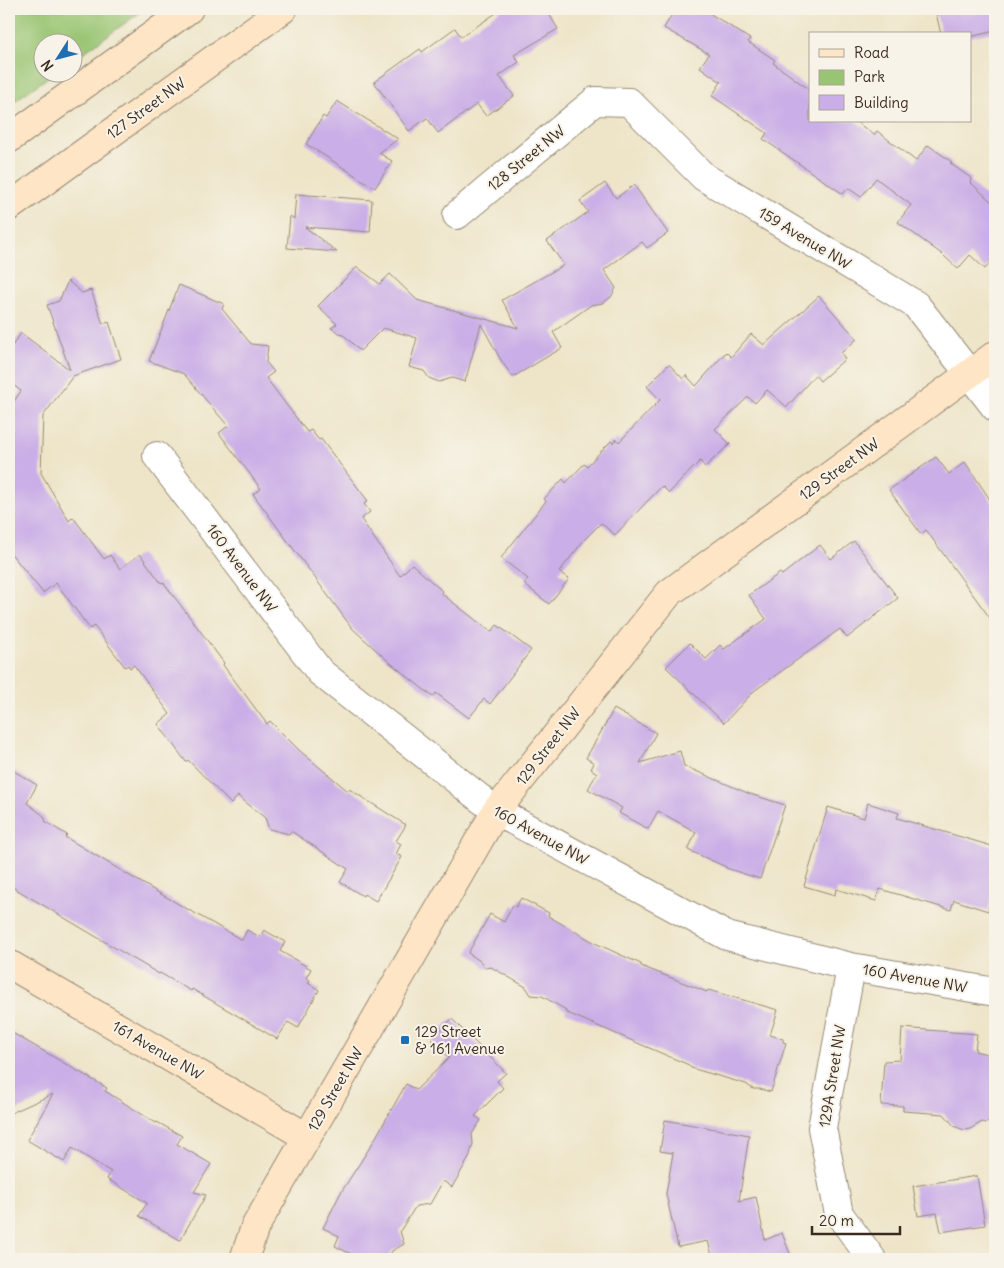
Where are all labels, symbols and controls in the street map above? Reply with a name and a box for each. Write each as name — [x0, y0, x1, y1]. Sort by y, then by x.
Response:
north arrow — [32, 32, 82, 82]
legend — [809, 32, 972, 122]
text: Road — [854, 43, 889, 62]
text: N — [37, 56, 58, 75]
text: Park — [854, 67, 885, 86]
street label: 127 Street NW — [103, 73, 189, 143]
text: Building — [854, 93, 909, 112]
street label: 128 Street NW — [483, 121, 569, 195]
street label: 159 Avenue NW — [755, 203, 855, 273]
street label: 129 Street NW — [795, 433, 883, 504]
street label: 160 Avenue NW — [203, 520, 282, 616]
street label: 129 Street NW — [512, 703, 585, 789]
street label: 160 Avenue NW — [490, 801, 592, 869]
street label: 160 Avenue NW — [861, 959, 969, 997]
street label: 161 Avenue NW — [109, 1016, 207, 1084]
place label: 129 Street & 161 Avenue — [415, 1022, 504, 1058]
street label: 129A Street NW — [815, 1023, 850, 1129]
marker: 129 Street & 161 Avenue — [399, 1034, 411, 1046]
street label: 129 Street NW — [303, 1043, 367, 1134]
scale bar — [812, 1203, 899, 1235]
text: 20 m — [819, 1211, 854, 1230]

